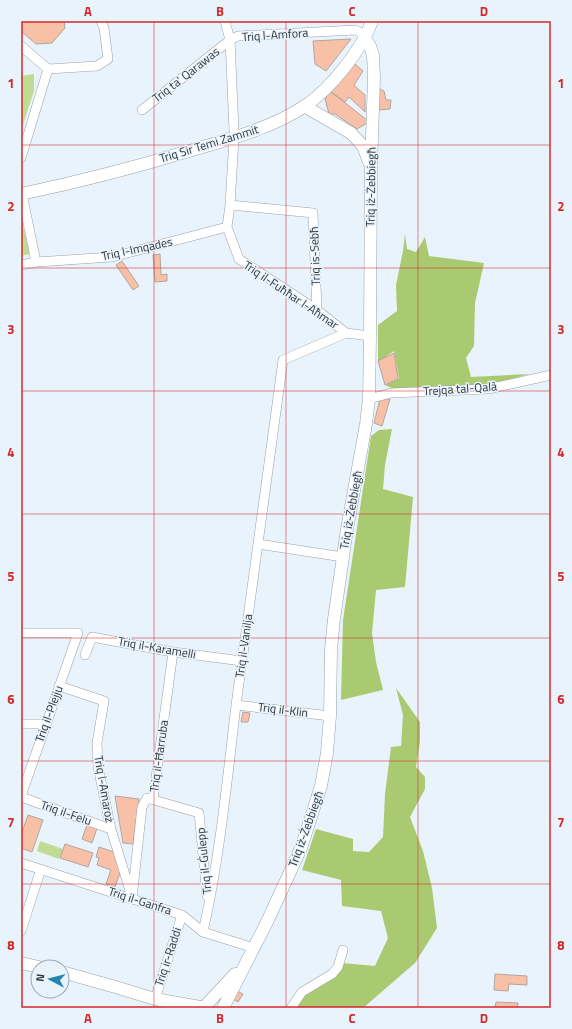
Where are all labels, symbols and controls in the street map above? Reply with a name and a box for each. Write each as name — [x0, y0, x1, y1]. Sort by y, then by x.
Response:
text: A — [84, 1, 92, 21]
text: B — [216, 1, 224, 21]
text: C — [348, 1, 356, 21]
text: D — [480, 1, 488, 21]
street label: Triq l-Amfora — [241, 23, 309, 46]
street label: Triq ta' Qarawas — [148, 42, 224, 107]
text: 1 — [7, 73, 15, 93]
text: 1 — [557, 73, 565, 93]
street label: Triq Sir Temi Zammit — [157, 119, 262, 168]
street label: Triq iż-Żebbiegħ — [360, 147, 381, 227]
text: 2 — [7, 196, 15, 216]
text: 2 — [557, 196, 565, 216]
street label: Triq is-Sebħ — [304, 226, 325, 286]
street label: Triq l-Imqades — [100, 232, 175, 265]
street label: Triq il-Fuħħar l-Aħmar — [240, 256, 343, 334]
text: 3 — [7, 319, 15, 339]
text: 3 — [557, 319, 565, 339]
street label: Trejqa tal-Qalà — [422, 376, 498, 401]
text: 4 — [7, 442, 15, 462]
text: 4 — [557, 442, 565, 462]
street label: Triq iż-Żebbiegħ — [334, 469, 367, 551]
text: 5 — [7, 566, 15, 586]
text: 5 — [557, 566, 565, 586]
street label: Triq il-Vanilja — [230, 613, 257, 679]
street label: Triq il-Karamelli — [117, 631, 198, 664]
street label: Triq il-Plejju — [29, 683, 68, 745]
text: 6 — [7, 689, 15, 709]
text: 6 — [557, 689, 565, 709]
street label: Triq il-Klin — [257, 697, 309, 722]
street label: Triq il-Ħarruba — [144, 719, 173, 793]
street label: Triq l-Amaroż — [89, 754, 120, 824]
street label: Triq iż-Żebbiegħ — [283, 788, 328, 870]
street label: Triq il-Felu — [38, 795, 94, 830]
text: 7 — [7, 812, 15, 832]
text: 7 — [557, 812, 565, 832]
street label: Triq il-Ġulepp — [191, 827, 216, 895]
street label: Triq il-Ganfra — [106, 881, 174, 920]
street label: Triq ir-Raddi — [149, 925, 186, 989]
text: 8 — [7, 935, 15, 955]
text: 8 — [557, 935, 565, 955]
north arrow — [30, 959, 70, 999]
text: N — [32, 973, 48, 983]
text: A — [84, 1008, 92, 1028]
text: B — [216, 1008, 224, 1028]
text: C — [348, 1008, 356, 1028]
text: D — [480, 1008, 488, 1028]

